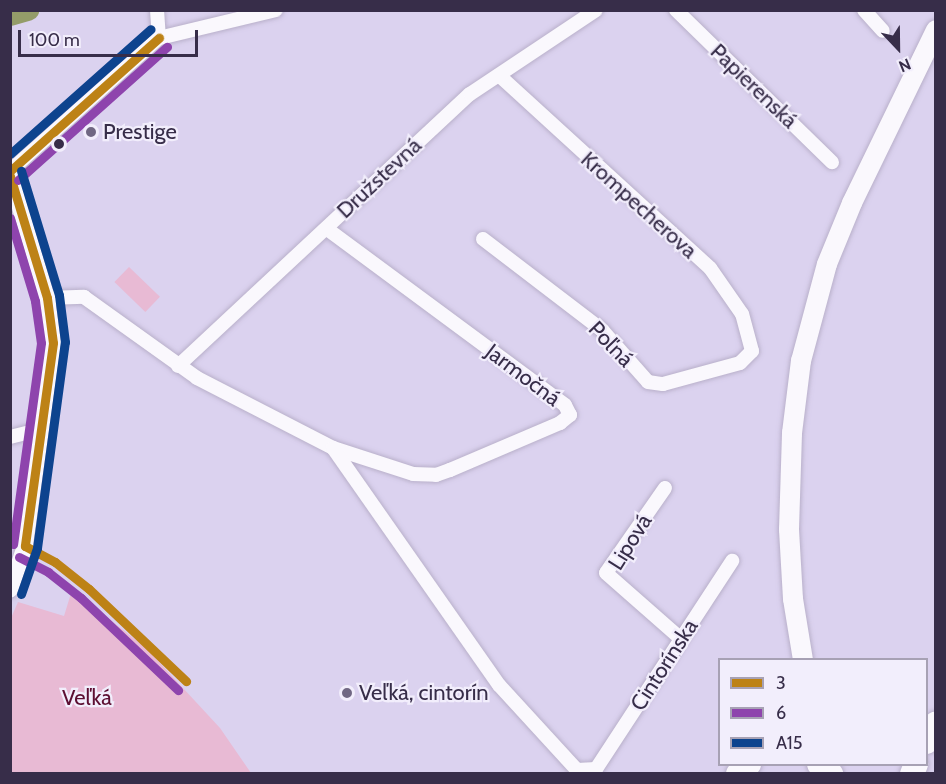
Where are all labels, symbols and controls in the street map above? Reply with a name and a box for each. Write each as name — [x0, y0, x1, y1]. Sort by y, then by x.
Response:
scale bar — [21, 18, 201, 56]
north arrow — [868, 18, 928, 78]
text: 100 m — [29, 29, 80, 51]
street label: Papierenská — [705, 38, 803, 134]
text: N — [896, 54, 914, 76]
place label: Prestige — [103, 119, 177, 145]
marker: Prestige — [84, 125, 98, 139]
street label: Družstevná — [331, 132, 427, 224]
unlabelled marker — [53, 138, 65, 150]
street label: Krompecherova — [576, 146, 702, 264]
street label: Poľná — [583, 316, 639, 372]
street label: Jarmočná — [480, 338, 566, 412]
street label: Lipová — [603, 509, 657, 575]
street label: Cintorínska — [625, 614, 703, 716]
legend — [718, 658, 928, 766]
text: 3 — [776, 672, 786, 694]
place label: Veľká, cintorín — [359, 680, 489, 706]
park label: Veľká — [62, 685, 112, 711]
marker: Veľká, cintorín — [340, 686, 354, 700]
text: 6 — [776, 702, 786, 724]
text: A15 — [776, 732, 802, 754]

